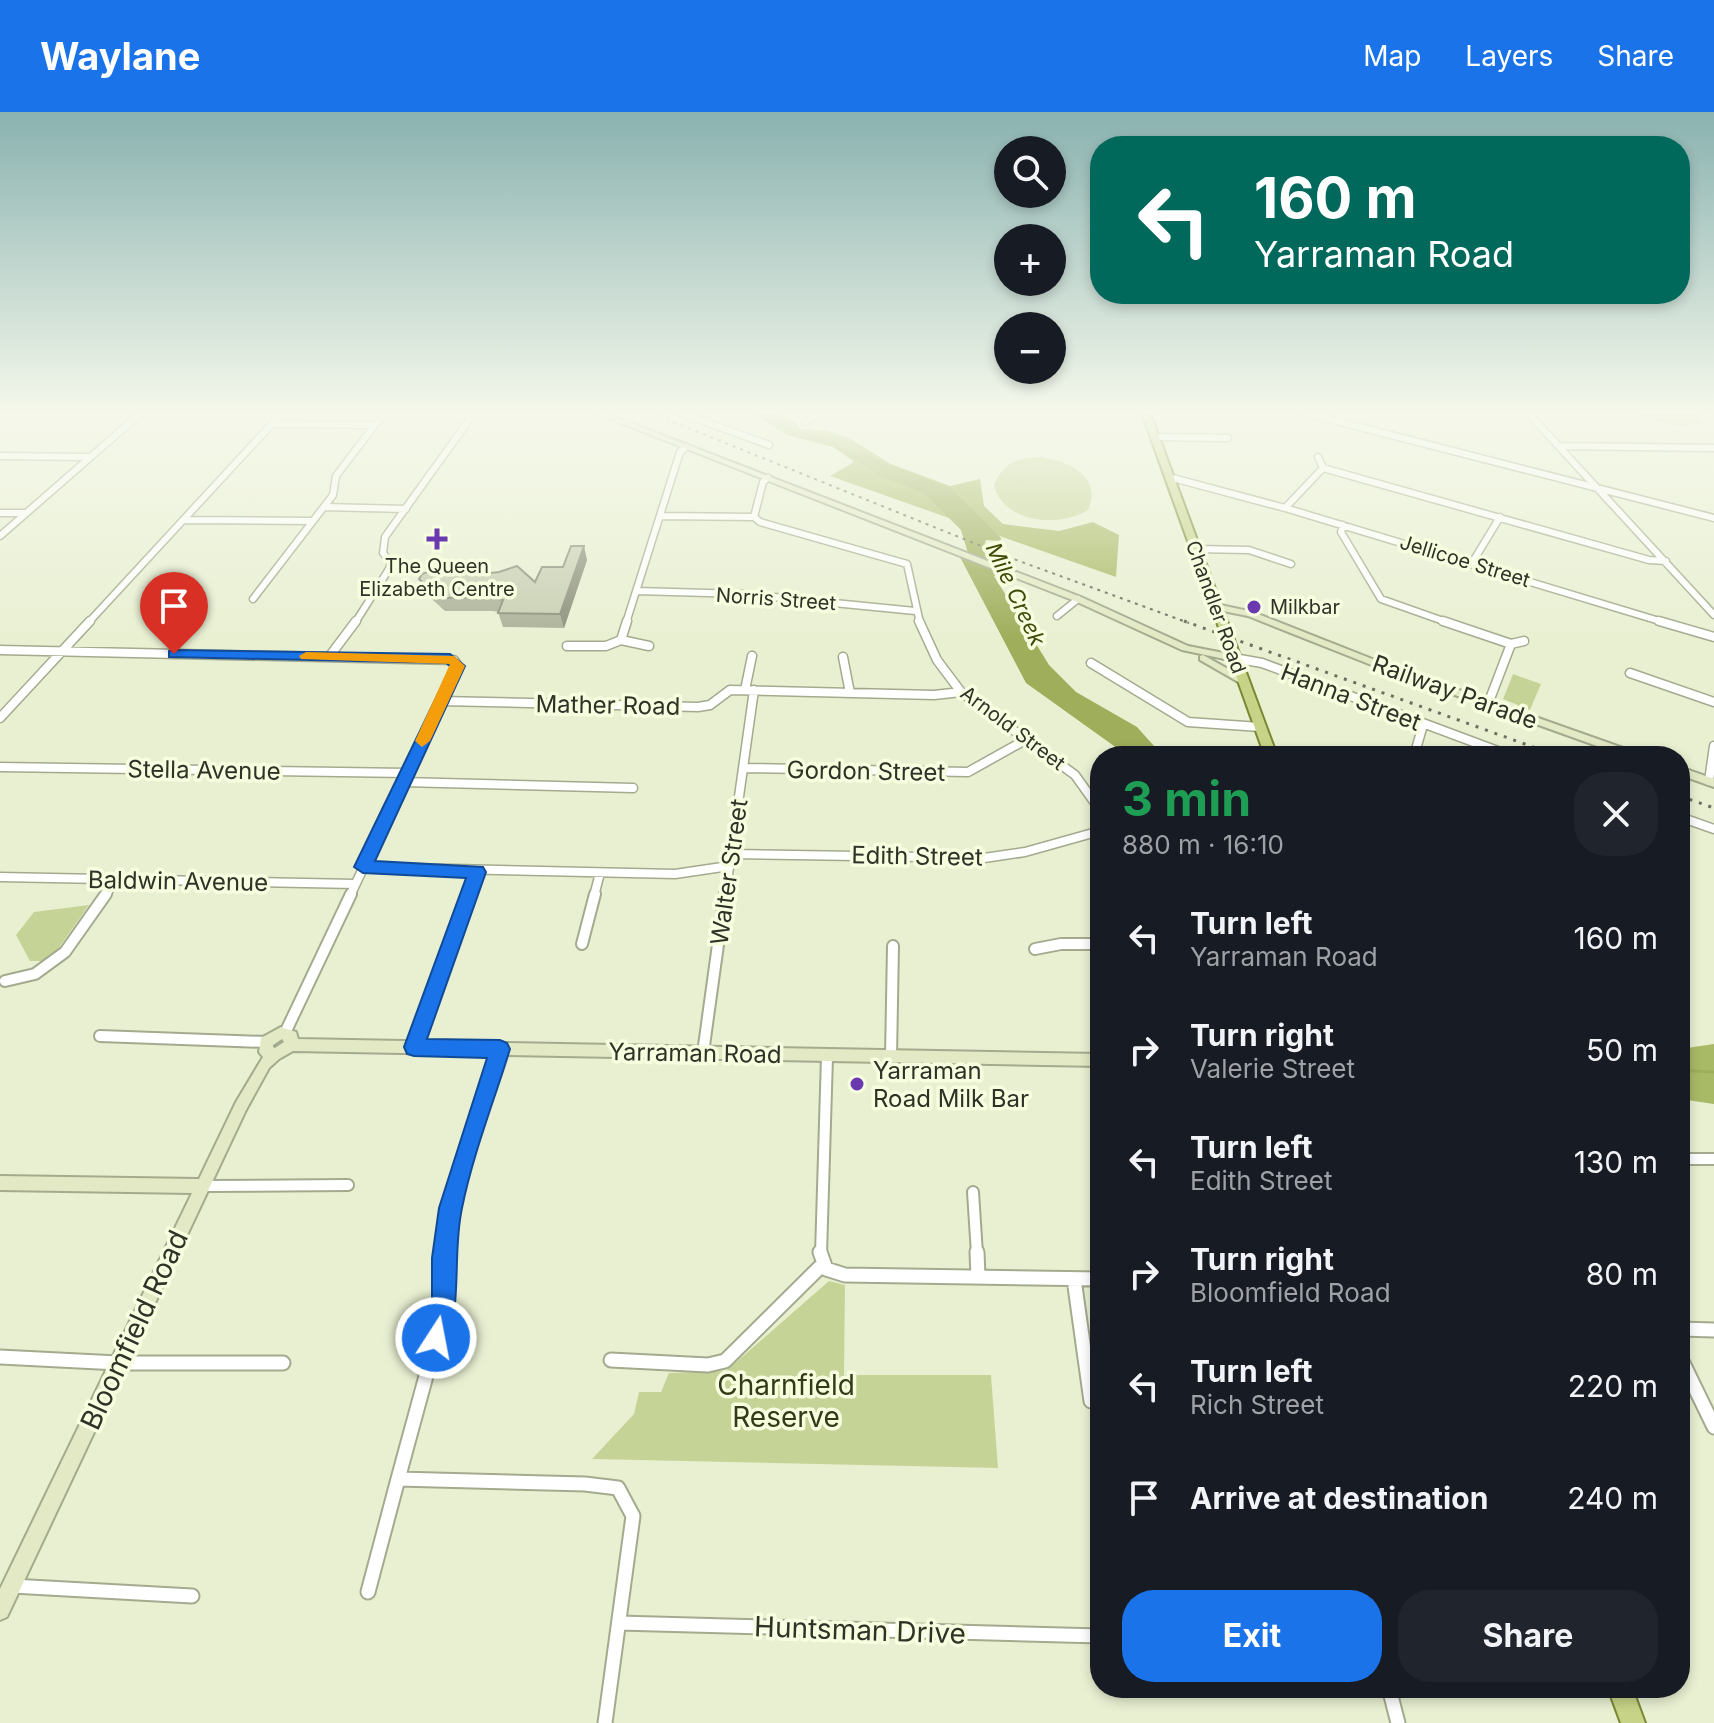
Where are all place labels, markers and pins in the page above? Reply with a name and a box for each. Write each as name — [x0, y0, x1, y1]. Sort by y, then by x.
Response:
marker: The Queen Elizabeth Centre — [426, 528, 448, 550]
place label: The Queen Elizabeth Centre — [359, 554, 515, 601]
pin — [140, 572, 208, 654]
place label: Milkbar — [1270, 595, 1340, 619]
marker: Milkbar — [1245, 598, 1263, 616]
place label: Yarraman Road Milk Bar — [873, 1056, 1029, 1113]
marker: Yarraman Road Milk Bar — [848, 1075, 866, 1093]

